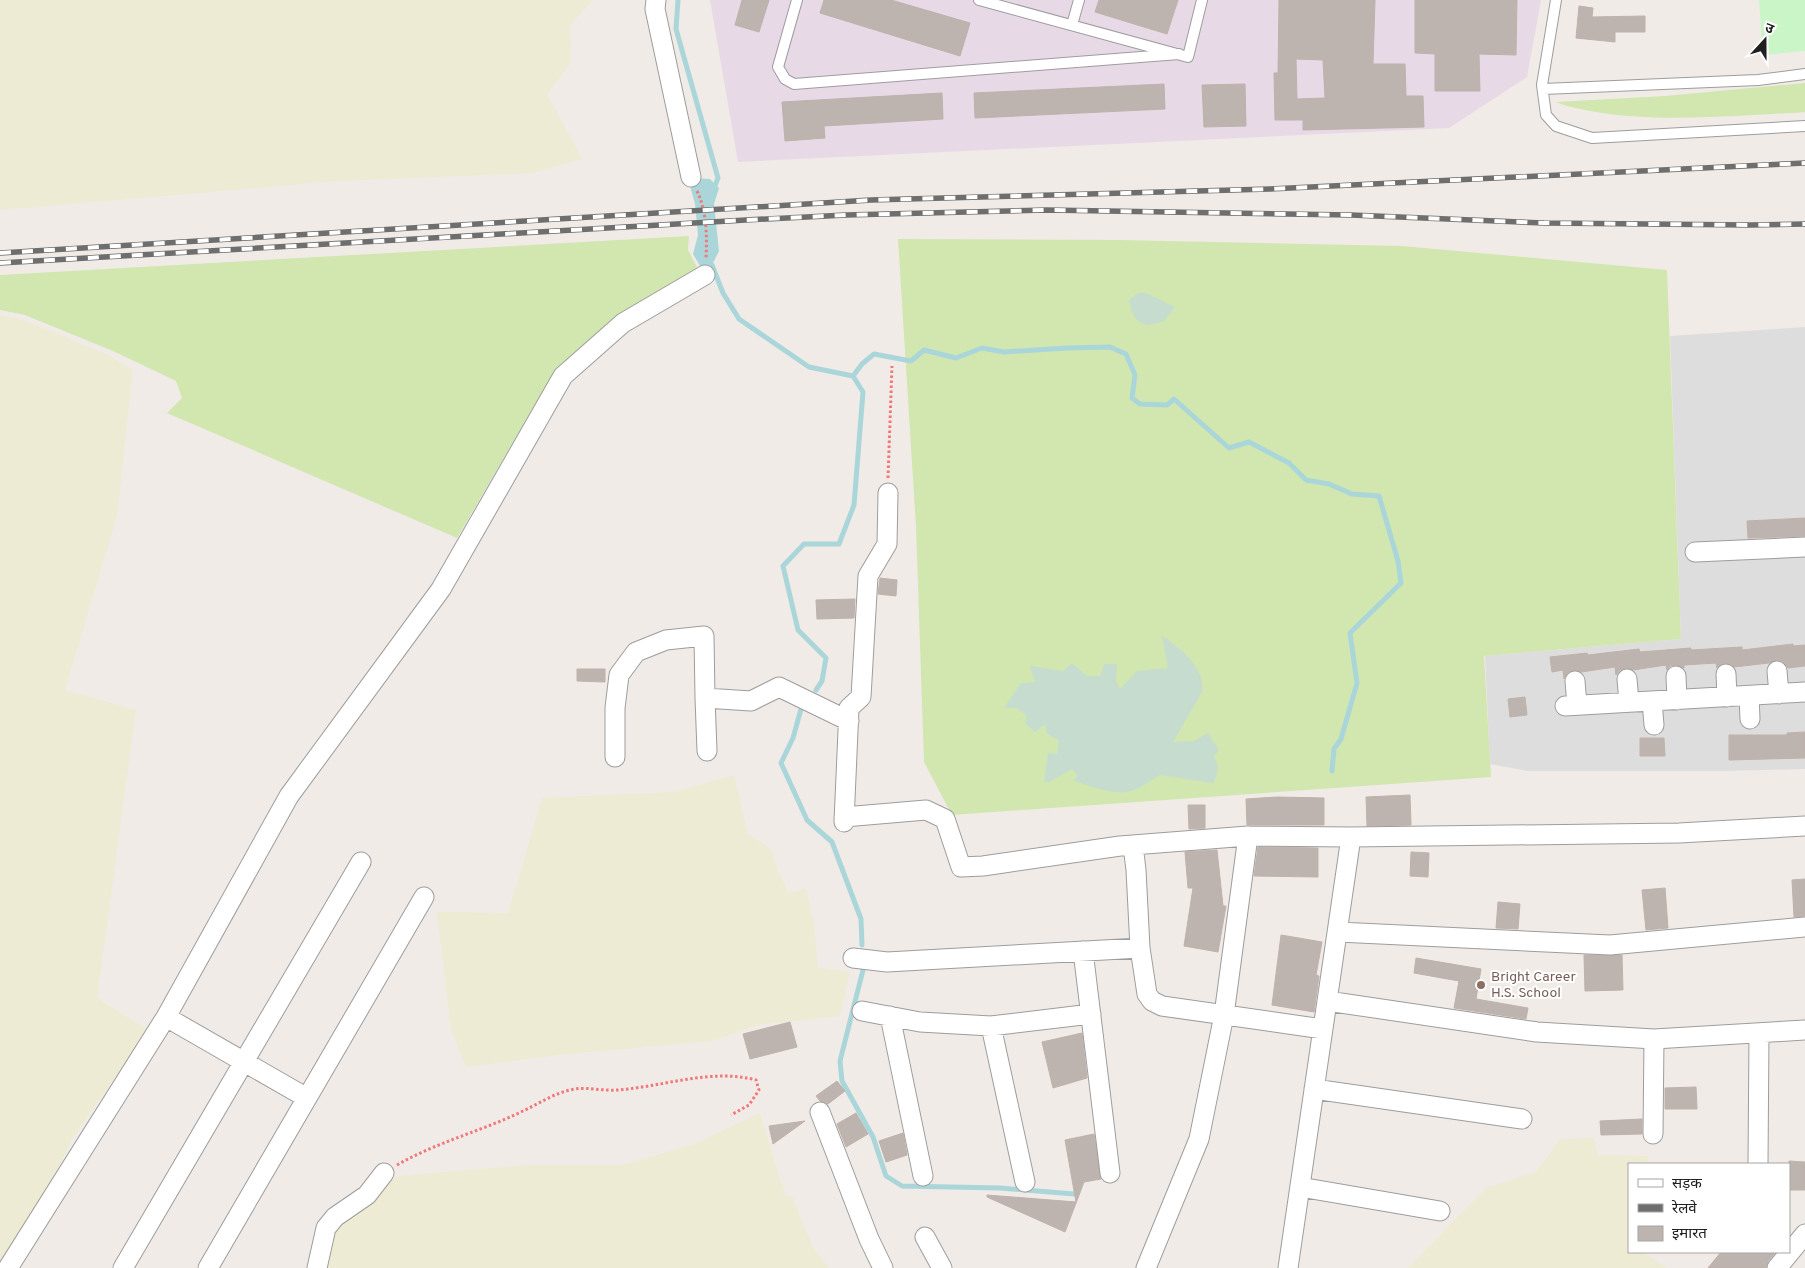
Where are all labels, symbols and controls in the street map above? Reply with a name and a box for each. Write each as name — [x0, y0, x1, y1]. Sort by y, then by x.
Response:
north arrow — [1740, 15, 1790, 65]
text: उ — [1762, 20, 1777, 39]
place label: Bright Career H.S. School — [1491, 969, 1576, 1002]
marker: Bright Career H.S. School — [1475, 979, 1487, 991]
legend — [1628, 1163, 1790, 1253]
text: सड़क — [1672, 1175, 1702, 1194]
text: रेलवे — [1671, 1199, 1697, 1219]
text: इमारत — [1672, 1225, 1707, 1244]

